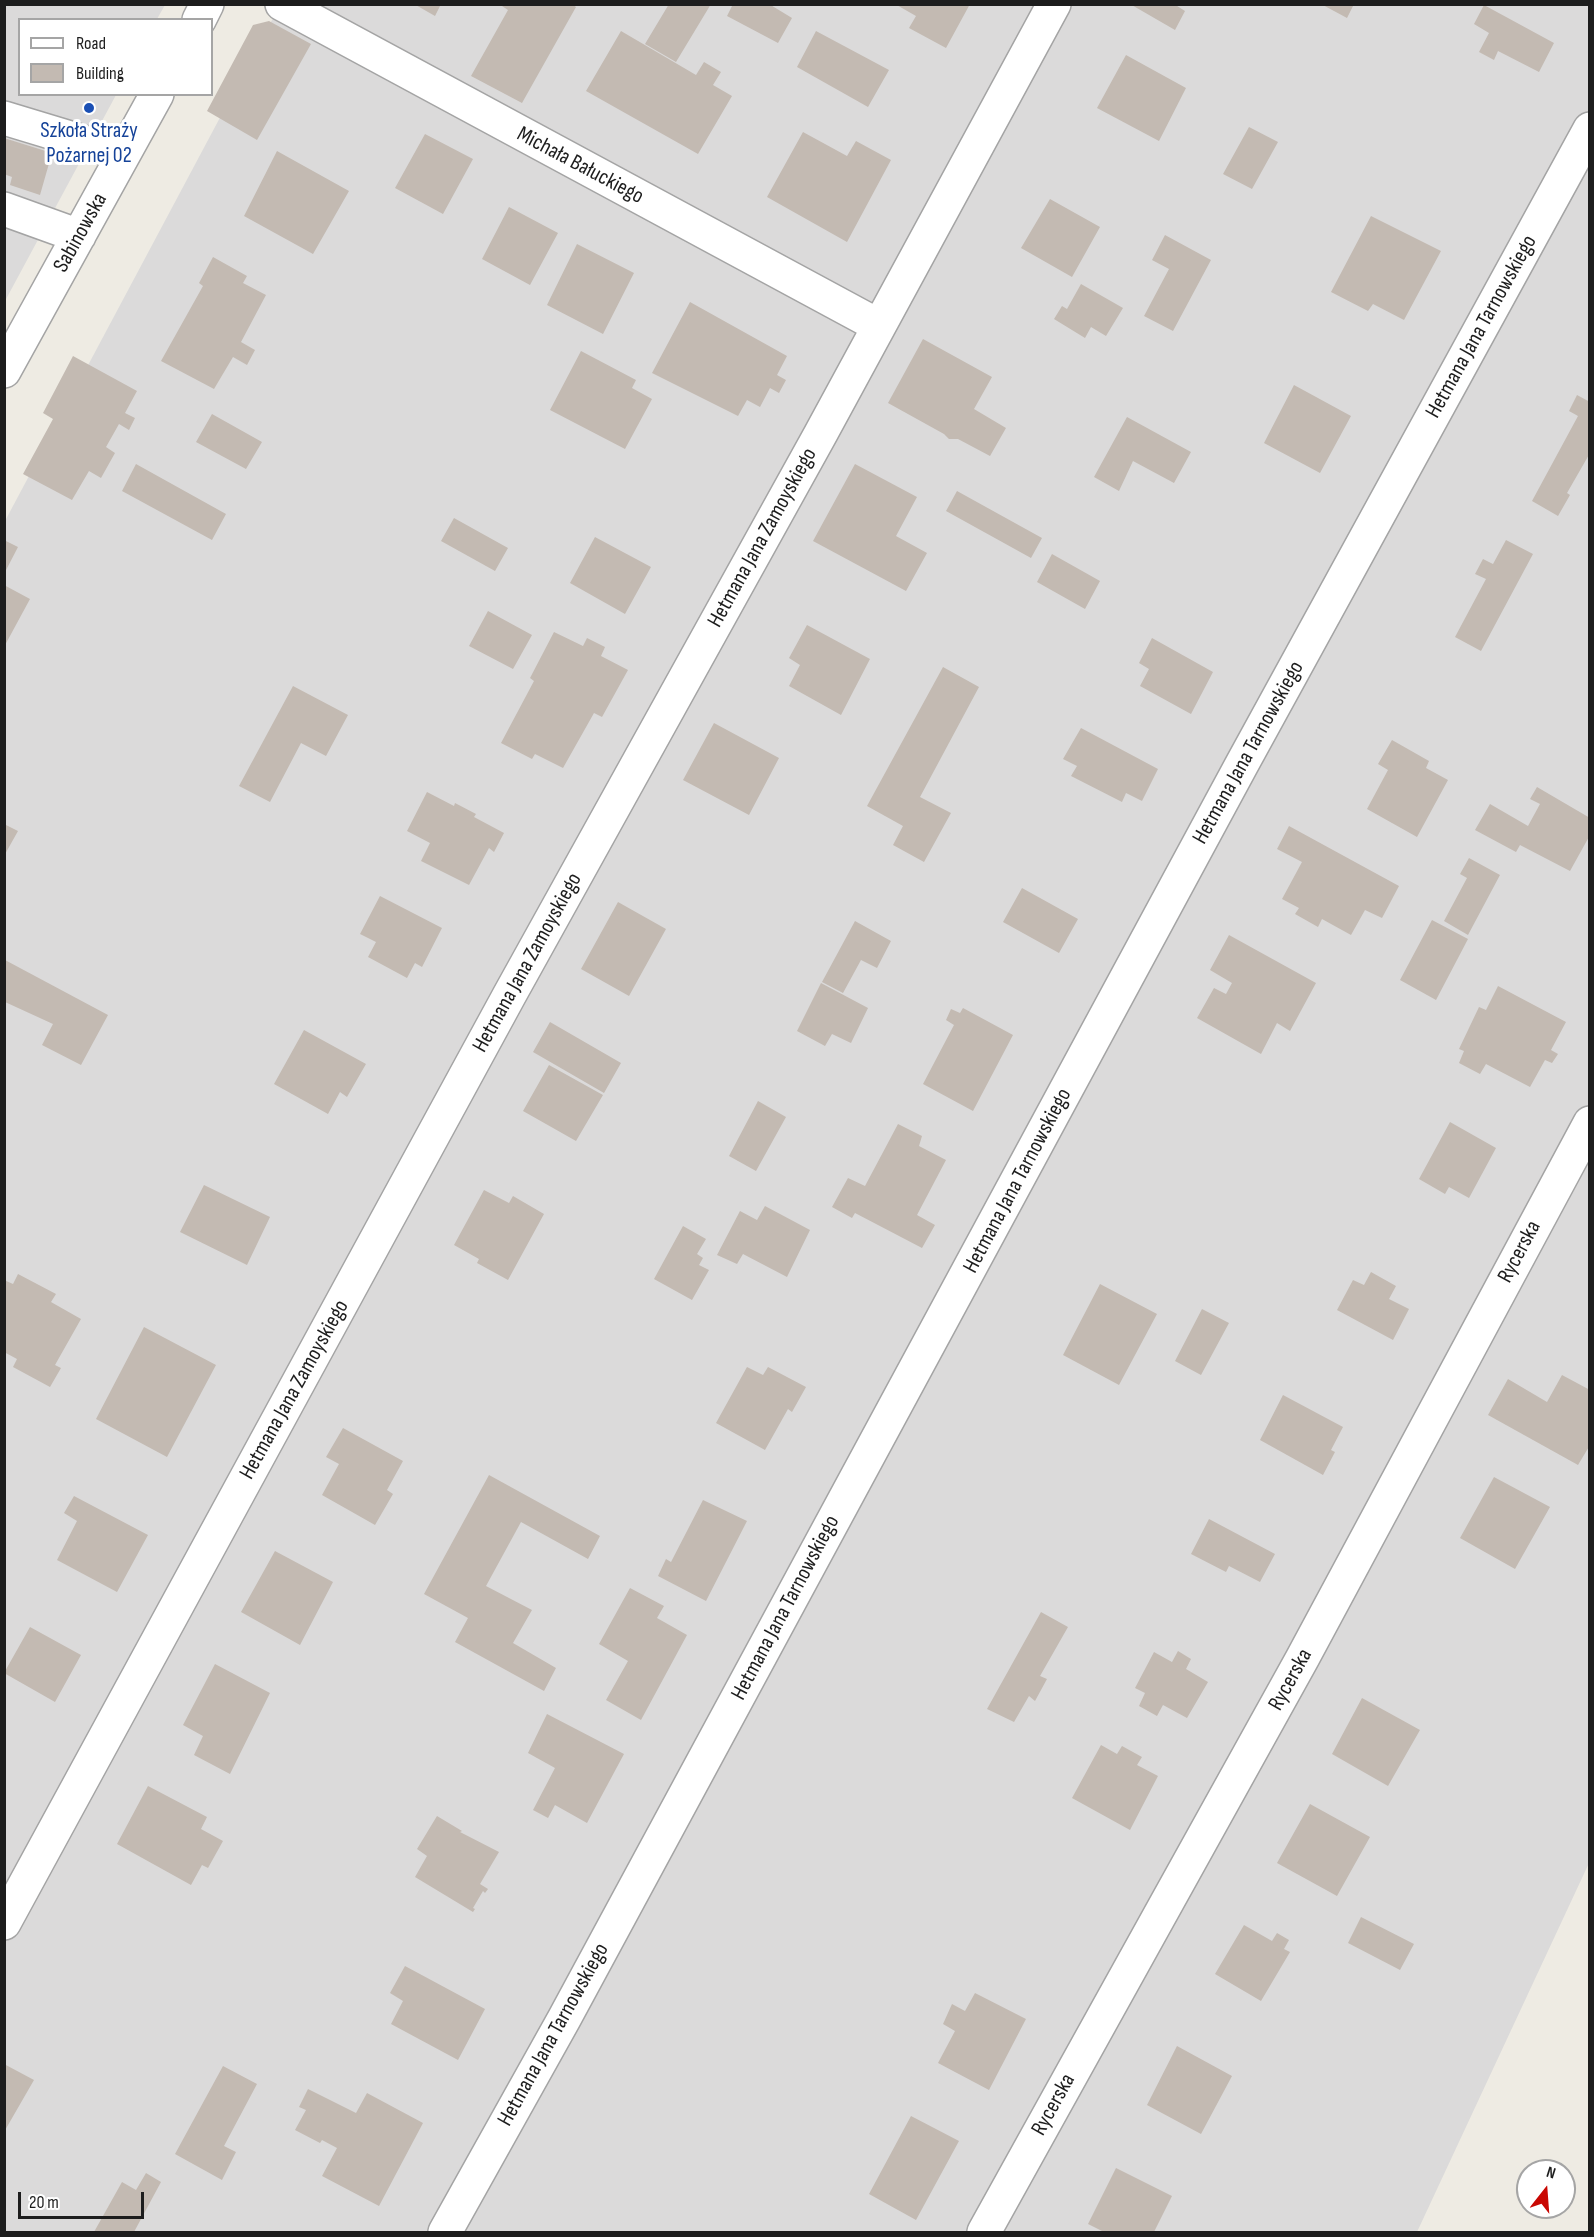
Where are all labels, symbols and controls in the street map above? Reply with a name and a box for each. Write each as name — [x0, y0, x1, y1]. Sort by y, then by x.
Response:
legend — [18, 18, 213, 96]
text: Road — [76, 33, 106, 54]
text: Building — [76, 63, 124, 84]
marker: Szkoła Straży Pożarnej 02 — [82, 101, 96, 115]
place label: Szkoła Straży Pożarnej 02 — [40, 118, 138, 170]
street label: Michała Bałuckiego — [512, 122, 648, 210]
street label: Sabinowska — [48, 189, 114, 277]
street label: Hetmana Jana Tarnowskiego — [1421, 231, 1543, 423]
street label: Hetmana Jana Zamoyskiego — [703, 444, 823, 632]
street label: Hetmana Jana Tarnowskiego — [1188, 657, 1310, 849]
street label: Hetmana Jana Zamoyskiego — [468, 869, 588, 1057]
street label: Hetmana Jana Tarnowskiego — [958, 1084, 1078, 1278]
street label: Rycerska — [1493, 1216, 1547, 1288]
street label: Hetmana Jana Zamoyskiego — [235, 1296, 355, 1484]
street label: Hetmana Jana Tarnowskiego — [726, 1511, 846, 1705]
street label: Rycerska — [1263, 1645, 1319, 1715]
street label: Hetmana Jana Tarnowskiego — [493, 1939, 615, 2131]
street label: Rycerska — [1026, 2070, 1082, 2140]
north arrow — [1516, 2159, 1576, 2219]
text: N — [1544, 2163, 1558, 2184]
scale bar — [21, 2180, 147, 2218]
text: 20 m — [29, 2192, 59, 2213]

